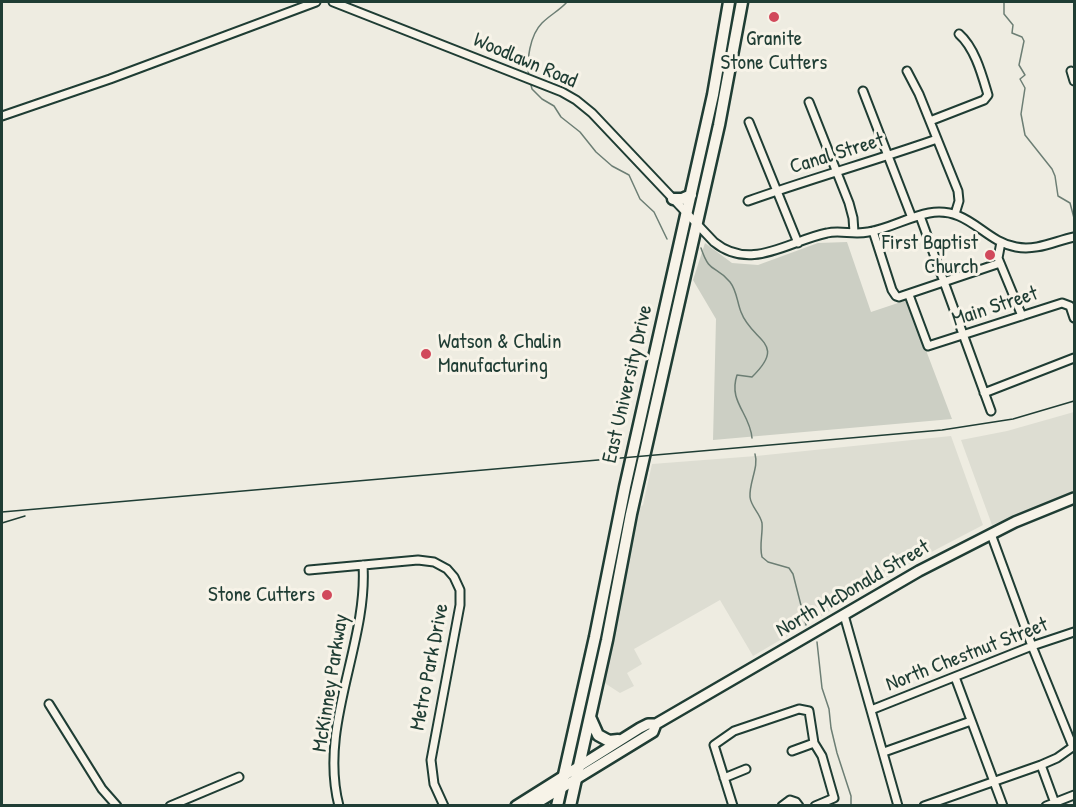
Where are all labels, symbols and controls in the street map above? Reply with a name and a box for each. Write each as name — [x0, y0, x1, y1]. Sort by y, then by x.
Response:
marker: Granite Stone Cutters — [767, 10, 781, 24]
place label: Granite Stone Cutters — [721, 26, 827, 76]
street label: Woodlawn Road — [469, 28, 581, 94]
street label: Canal Street — [787, 128, 887, 180]
place label: First Baptist Church — [882, 230, 978, 280]
marker: First Baptist Church — [983, 248, 997, 262]
street label: Main Street — [949, 281, 1041, 333]
street label: East University Drive — [598, 302, 658, 466]
place label: Watson & Chalin Manufacturing — [438, 329, 562, 379]
marker: Watson & Chalin Manufacturing — [419, 347, 433, 361]
street label: North McDonald Street — [772, 535, 934, 643]
place label: Stone Cutters — [208, 582, 315, 608]
marker: Stone Cutters — [320, 588, 334, 602]
street label: Metro Park Drive — [405, 601, 455, 733]
street label: McKinney Parkway — [308, 612, 354, 754]
street label: North Chestnut Street — [882, 613, 1052, 697]

